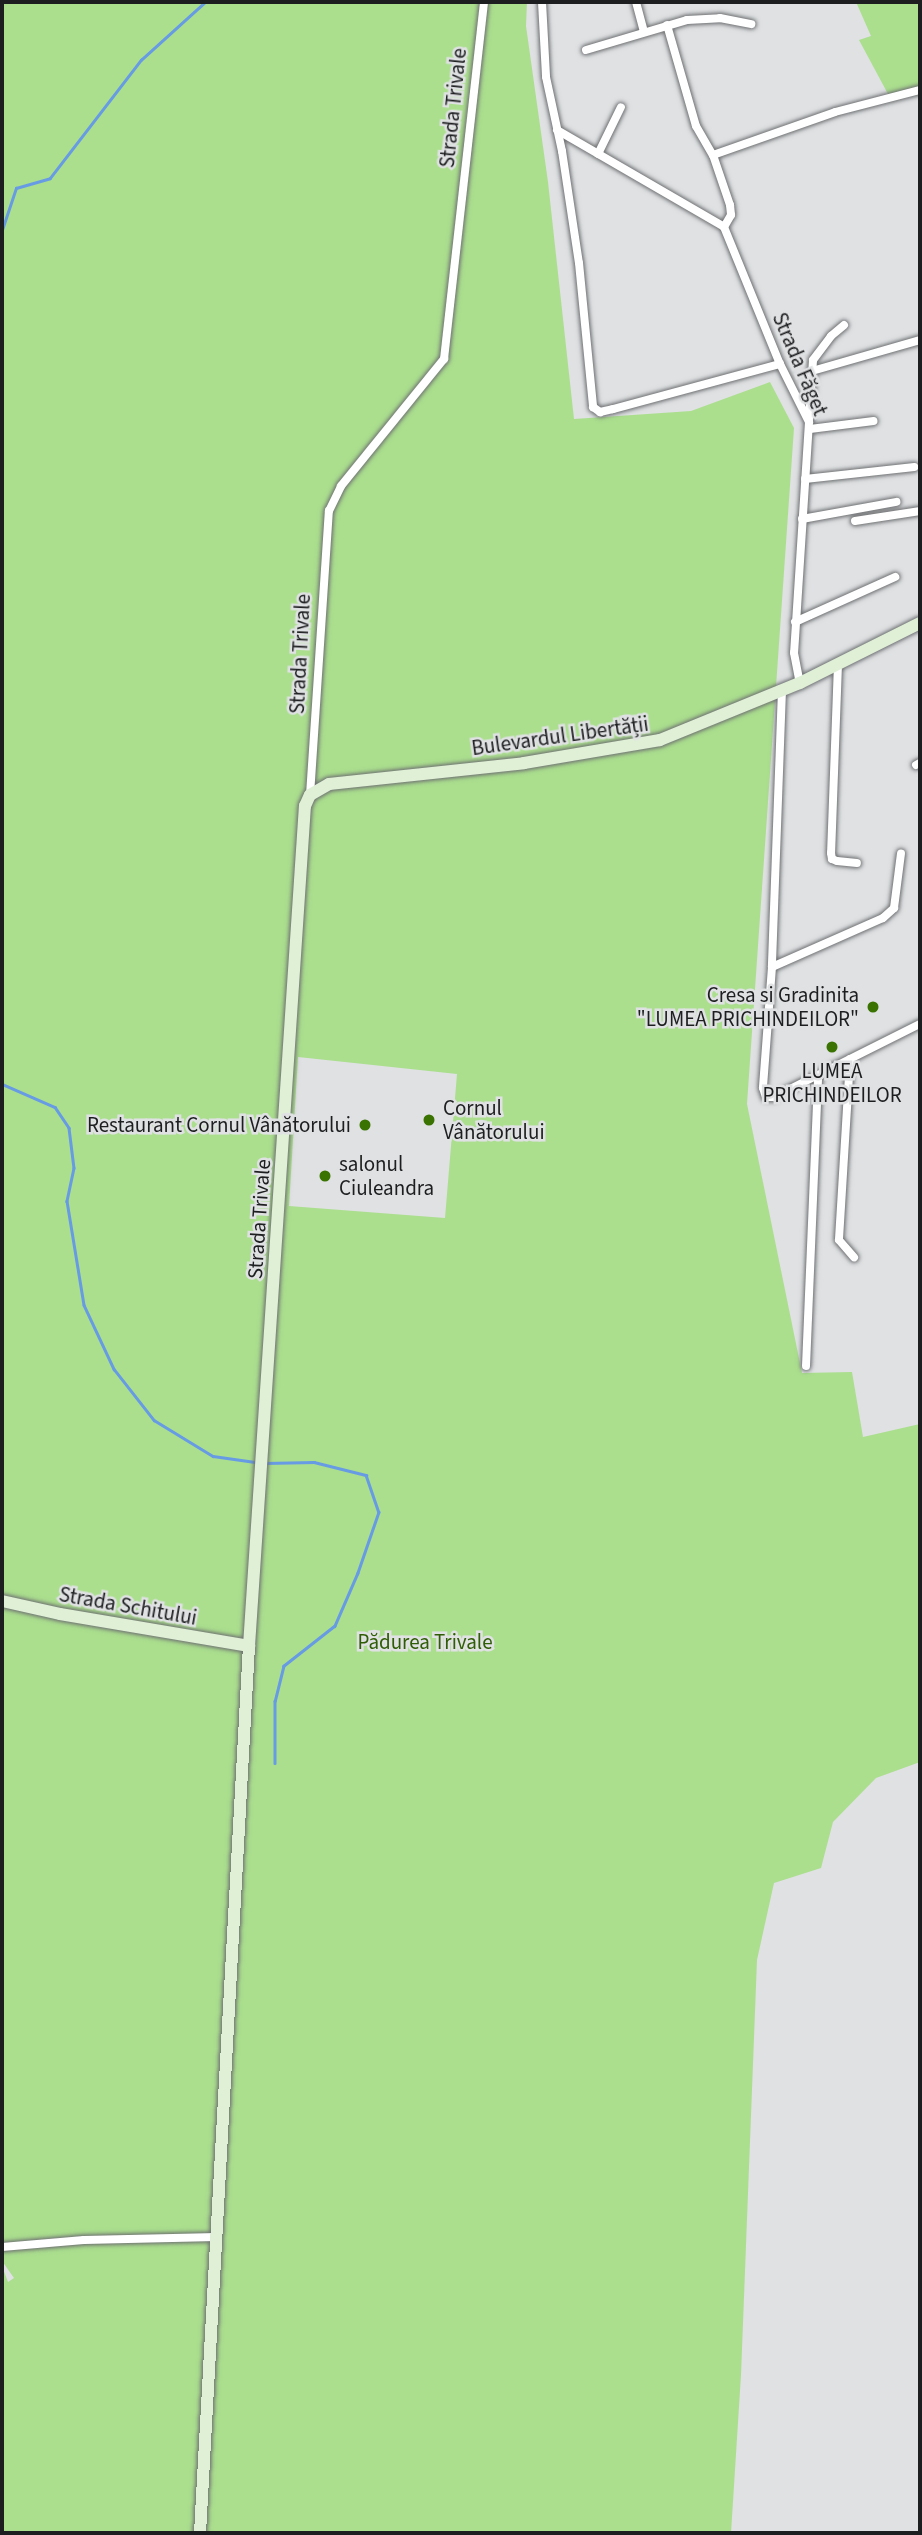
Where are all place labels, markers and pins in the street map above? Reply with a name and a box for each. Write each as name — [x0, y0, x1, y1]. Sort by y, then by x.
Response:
place label: Cresa si Gradinita "LUMEA PRICHINDEILOR" — [637, 982, 859, 1032]
marker: Cresa si Gradinita "LUMEA PRICHINDEILOR" — [865, 999, 881, 1015]
marker: LUMEA PRICHINDEILOR — [824, 1039, 840, 1055]
place label: LUMEA PRICHINDEILOR — [762, 1058, 902, 1108]
place label: Cornul Vânătorului — [443, 1095, 545, 1145]
place label: Restaurant Cornul Vânătorului — [87, 1112, 351, 1138]
marker: Cornul Vânătorului — [421, 1112, 437, 1128]
marker: Restaurant Cornul Vânătorului — [357, 1117, 373, 1133]
place label: salonul Ciuleandra — [339, 1151, 434, 1201]
marker: salonul Ciuleandra — [317, 1168, 333, 1184]

